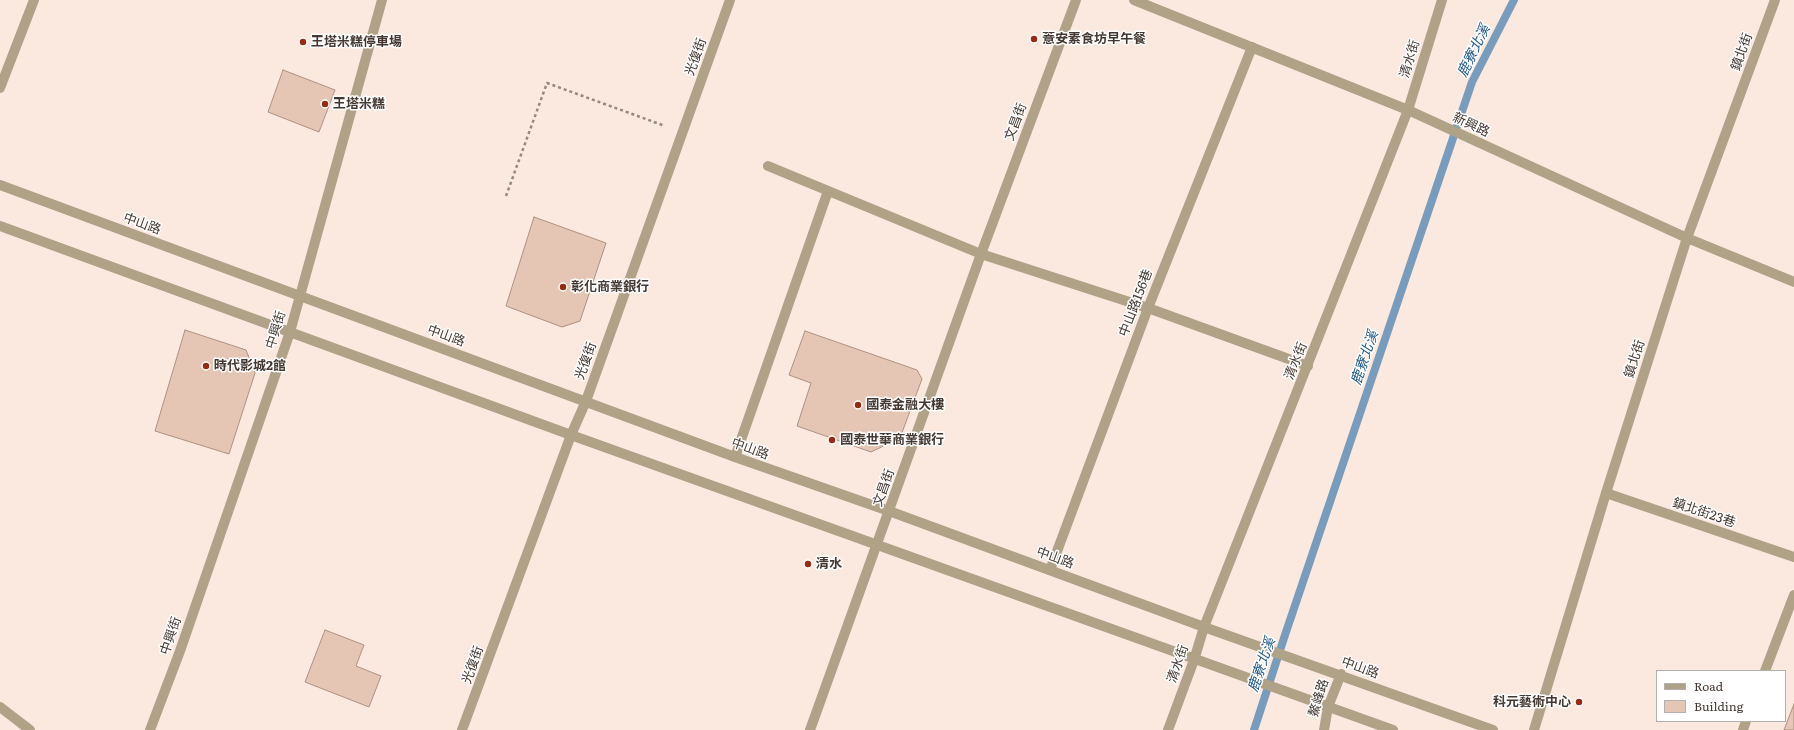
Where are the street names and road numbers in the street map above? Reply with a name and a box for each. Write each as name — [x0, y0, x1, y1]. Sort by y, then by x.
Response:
street label: 鎮北街 — [1728, 31, 1756, 73]
street label: 光復街 — [682, 36, 710, 78]
street label: 清水街 — [1397, 38, 1423, 80]
street label: 文昌街 — [1002, 101, 1030, 143]
street label: 新興路 — [1450, 110, 1492, 140]
street label: 中山路 — [121, 210, 163, 238]
street label: 中山路156巷 — [1116, 267, 1156, 339]
street label: 中興街 — [263, 309, 289, 351]
street label: 中山路 — [425, 322, 467, 350]
street label: 鎮北街 — [1622, 338, 1648, 380]
street label: 光復街 — [572, 340, 600, 382]
street label: 清水街 — [1281, 340, 1311, 382]
street label: 中山路 — [729, 435, 771, 463]
street label: 文昌街 — [870, 467, 898, 509]
street label: 鎮北街23巷 — [1670, 495, 1738, 531]
street label: 中山路 — [1034, 544, 1076, 572]
street label: 中興街 — [157, 615, 185, 657]
street label: 清水街 — [1164, 643, 1192, 685]
street label: 光復街 — [459, 644, 487, 686]
street label: 中山路 — [1339, 654, 1381, 682]
street label: 鰲峰路 — [1306, 677, 1332, 719]

